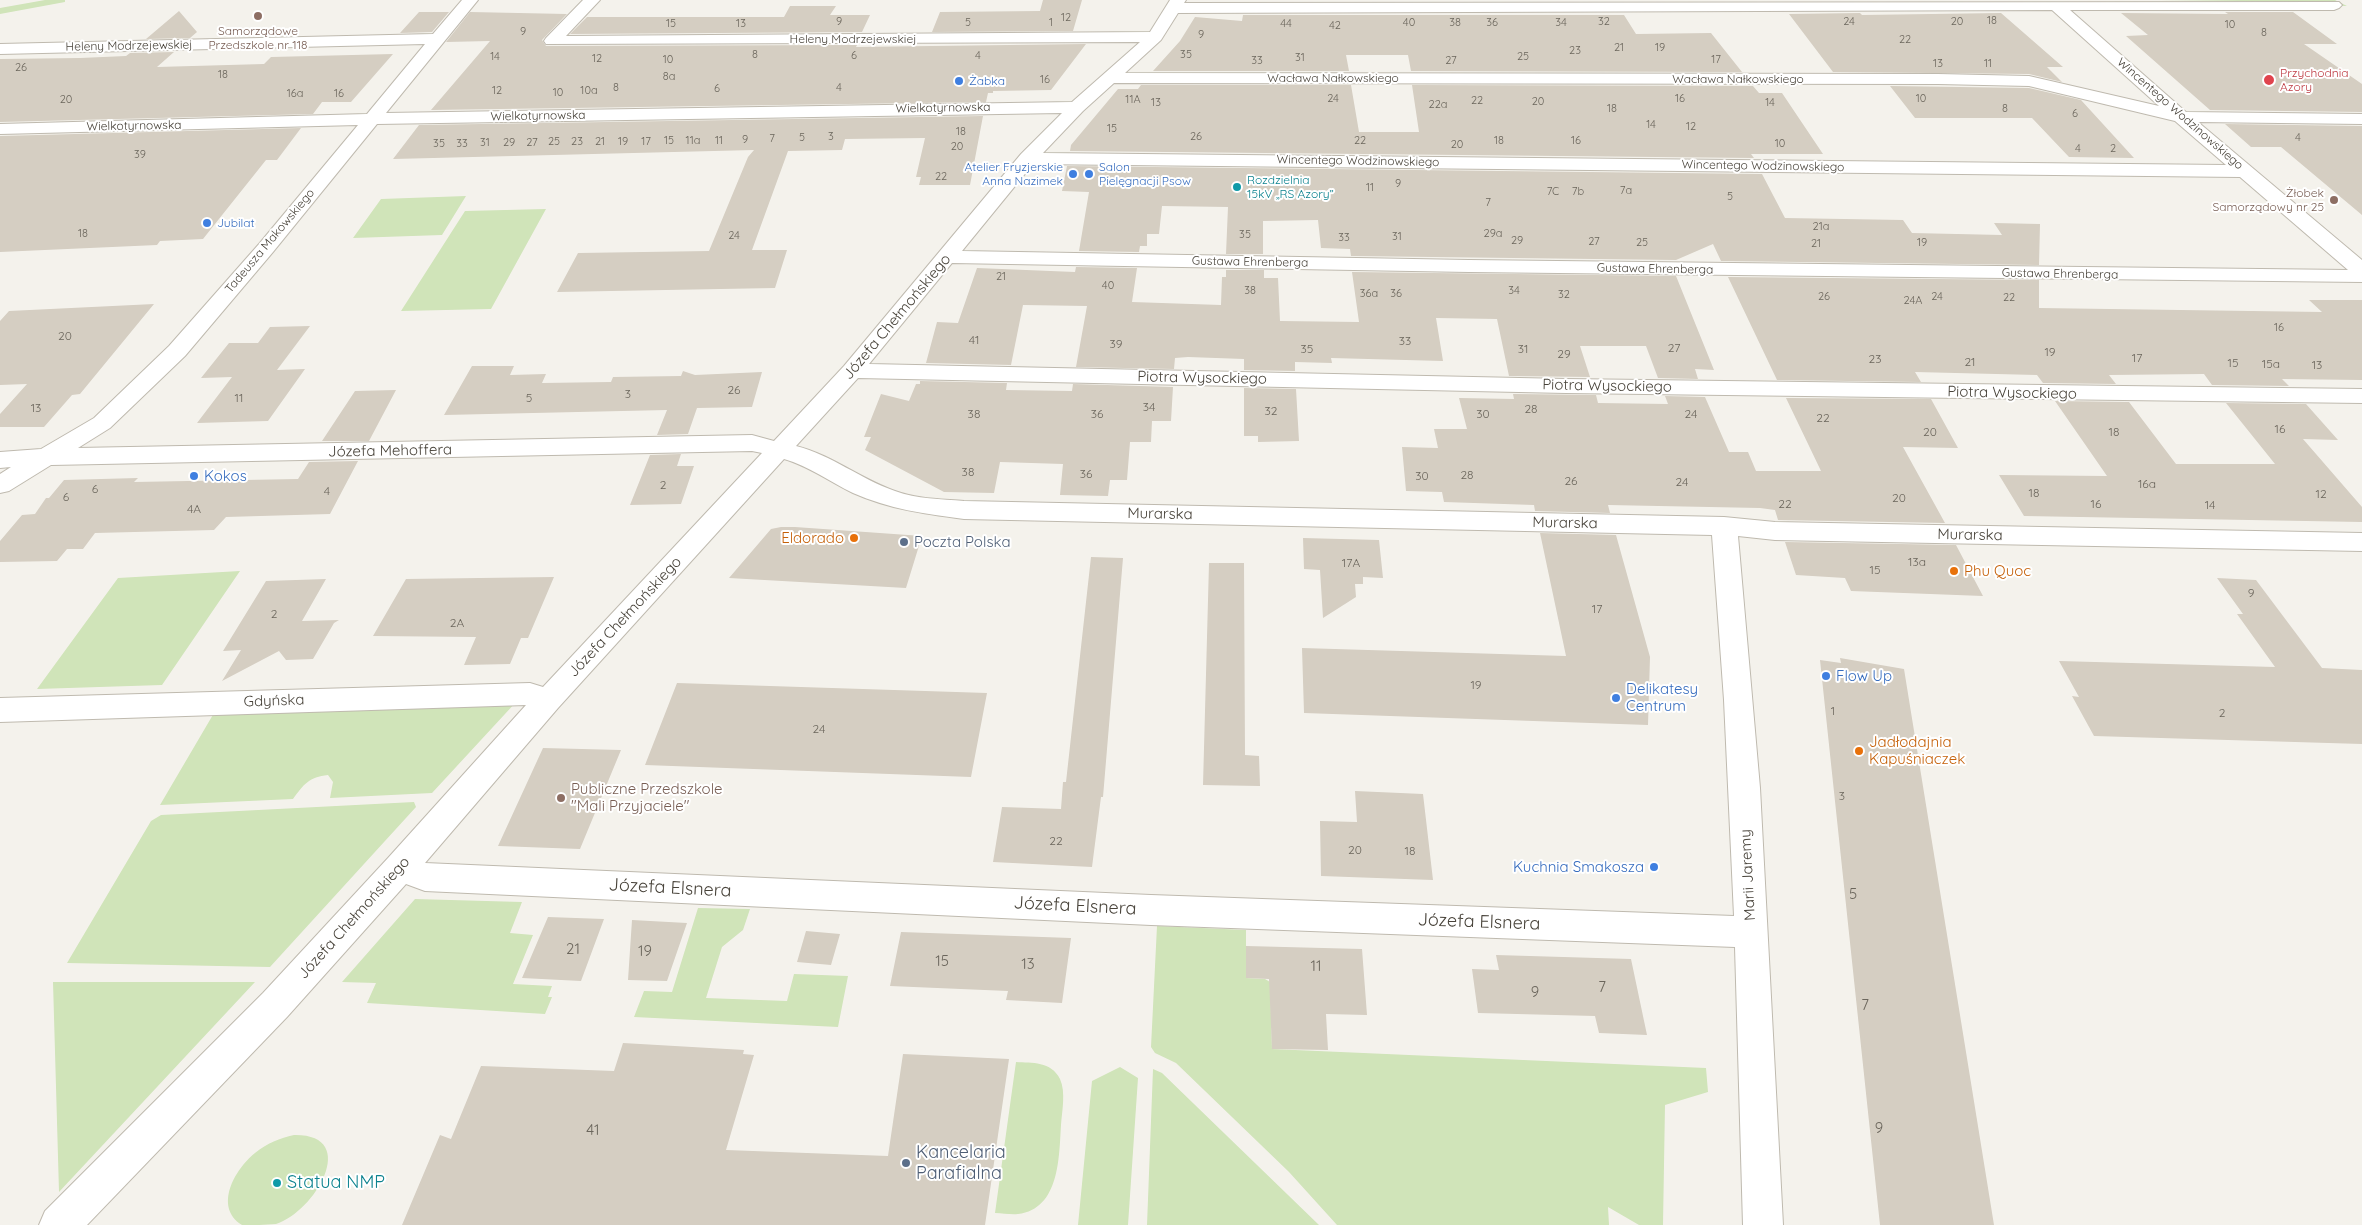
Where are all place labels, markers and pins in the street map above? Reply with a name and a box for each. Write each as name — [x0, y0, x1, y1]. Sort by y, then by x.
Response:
marker: Samorządowe Przedszkole nr 118 — [252, 10, 264, 22]
place label: Samorządowe Przedszkole nr 118 — [208, 24, 308, 52]
place label: Przychodnia Azory — [2280, 66, 2349, 94]
marker: Przychodnia Azory — [2262, 73, 2276, 87]
place label: Żabka — [969, 74, 1005, 88]
marker: Żabka — [953, 75, 965, 87]
place label: Atelier Fryzjerskie Anna Nazimek — [965, 160, 1063, 188]
place label: Salon Pielęgnacji Psow — [1099, 160, 1191, 188]
marker: Atelier Fryzjerskie Anna Nazimek — [1067, 168, 1079, 180]
marker: Salon Pielęgnacji Psow — [1083, 168, 1095, 180]
place label: Rozdzielnia 15kV „RS Azory” — [1247, 173, 1334, 201]
marker: Rozdzielnia 15kV „RS Azory” — [1231, 181, 1243, 193]
place label: Żłobek Samorządowy nr 25 — [2213, 186, 2324, 214]
marker: Żłobek Samorządowy nr 25 — [2328, 194, 2340, 206]
place label: Jubilat — [217, 216, 255, 230]
marker: Jubilat — [201, 217, 213, 229]
place label: Kokos — [204, 467, 247, 485]
marker: Kokos — [188, 470, 200, 482]
place label: Eldorado — [781, 529, 844, 547]
marker: Eldorado — [848, 532, 860, 544]
place label: Poczta Polska — [914, 533, 1010, 551]
marker: Poczta Polska — [898, 536, 910, 548]
place label: Phu Quoc — [1964, 562, 2031, 580]
marker: Phu Quoc — [1948, 565, 1960, 577]
place label: Flow Up — [1836, 667, 1892, 685]
marker: Flow Up — [1820, 670, 1832, 682]
place label: Delikatesy Centrum — [1626, 680, 1698, 715]
marker: Delikatesy Centrum — [1610, 692, 1622, 704]
place label: Jadłodajnia Kapuśniaczek — [1869, 733, 1965, 768]
marker: Jadłodajnia Kapuśniaczek — [1853, 745, 1865, 757]
place label: Publiczne Przedszkole "Mali Przyjaciele" — [571, 780, 722, 815]
marker: Publiczne Przedszkole "Mali Przyjaciele" — [555, 792, 567, 804]
place label: Kuchnia Smakosza — [1513, 858, 1644, 876]
marker: Kuchnia Smakosza — [1648, 861, 1660, 873]
place label: Kancelaria Parafialna — [916, 1142, 1006, 1184]
marker: Kancelaria Parafialna — [900, 1157, 912, 1169]
place label: Statua NMP — [287, 1172, 385, 1194]
marker: Statua NMP — [271, 1177, 283, 1189]

